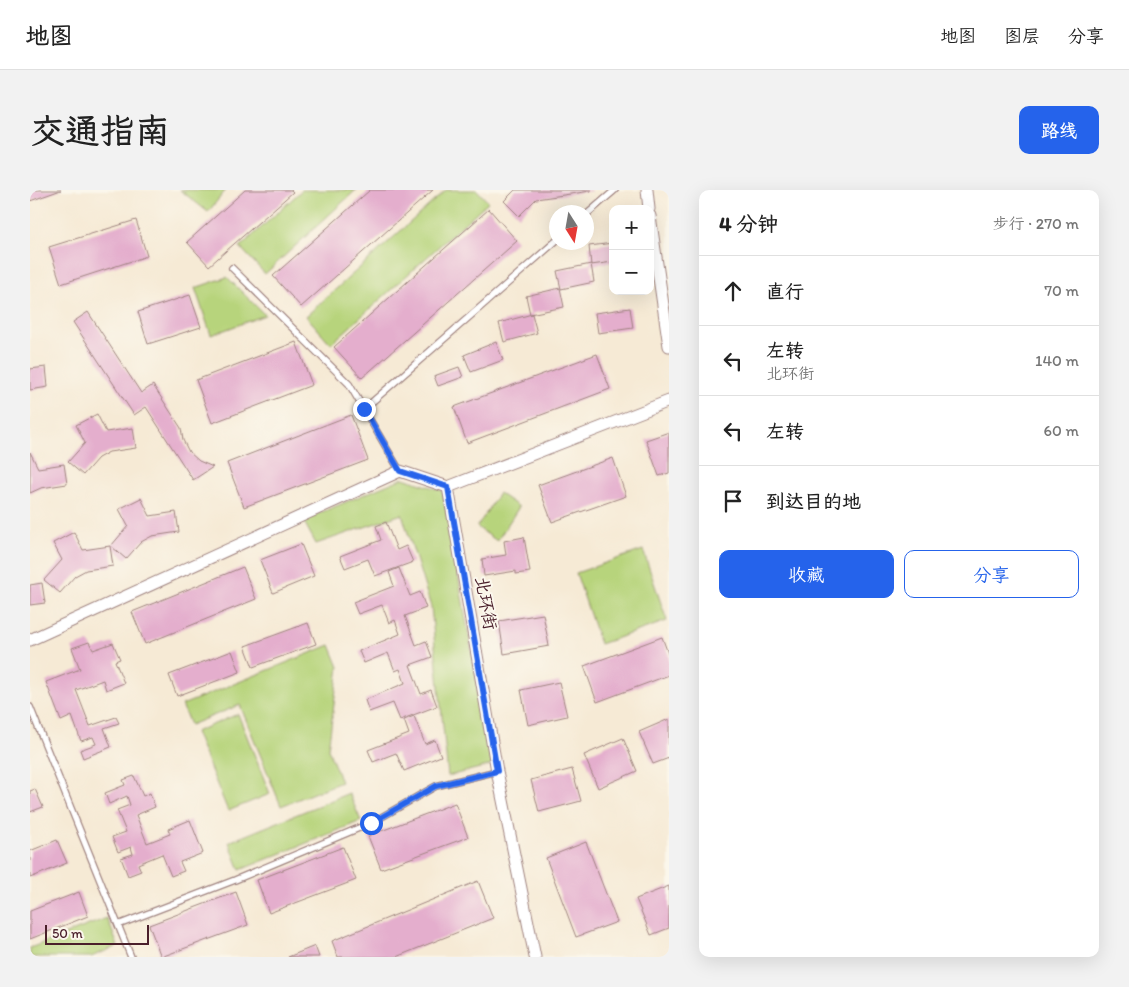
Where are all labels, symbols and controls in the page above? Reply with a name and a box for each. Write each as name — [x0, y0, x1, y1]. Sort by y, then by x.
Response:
text: 地图 — [25, 21, 73, 50]
text: 地图 — [940, 25, 976, 47]
text: 图层 — [1004, 25, 1040, 47]
text: 分享 — [1068, 25, 1104, 47]
button: 路线 — [1019, 106, 1099, 154]
text: 交通指南 — [30, 110, 170, 152]
north arrow — [549, 205, 594, 250]
map controls — [609, 205, 654, 295]
button: + — [609, 205, 654, 250]
text: 4 分钟 — [719, 211, 778, 236]
text: 步行 · 270 m — [993, 214, 1079, 233]
button: − — [609, 250, 654, 295]
icon: ahead — [719, 277, 747, 305]
text: 直行 — [766, 280, 804, 303]
text: 70 m — [1044, 281, 1079, 300]
text: 左转 — [766, 339, 804, 362]
icon: left — [719, 347, 747, 375]
text: 140 m — [1035, 351, 1079, 370]
text: 北环街 — [766, 364, 814, 383]
route end — [353, 398, 376, 421]
icon: left — [719, 417, 747, 445]
text: 左转 — [766, 420, 804, 443]
text: 60 m — [1044, 421, 1079, 440]
icon: arrive — [719, 487, 747, 515]
text: 到达目的地 — [766, 490, 861, 513]
button: 收藏 — [719, 550, 894, 598]
button: 分享 — [904, 550, 1079, 598]
street label: 北环街 — [470, 575, 502, 631]
route start — [360, 812, 383, 835]
scale bar — [45, 922, 149, 945]
text: 50 m — [52, 925, 83, 942]

